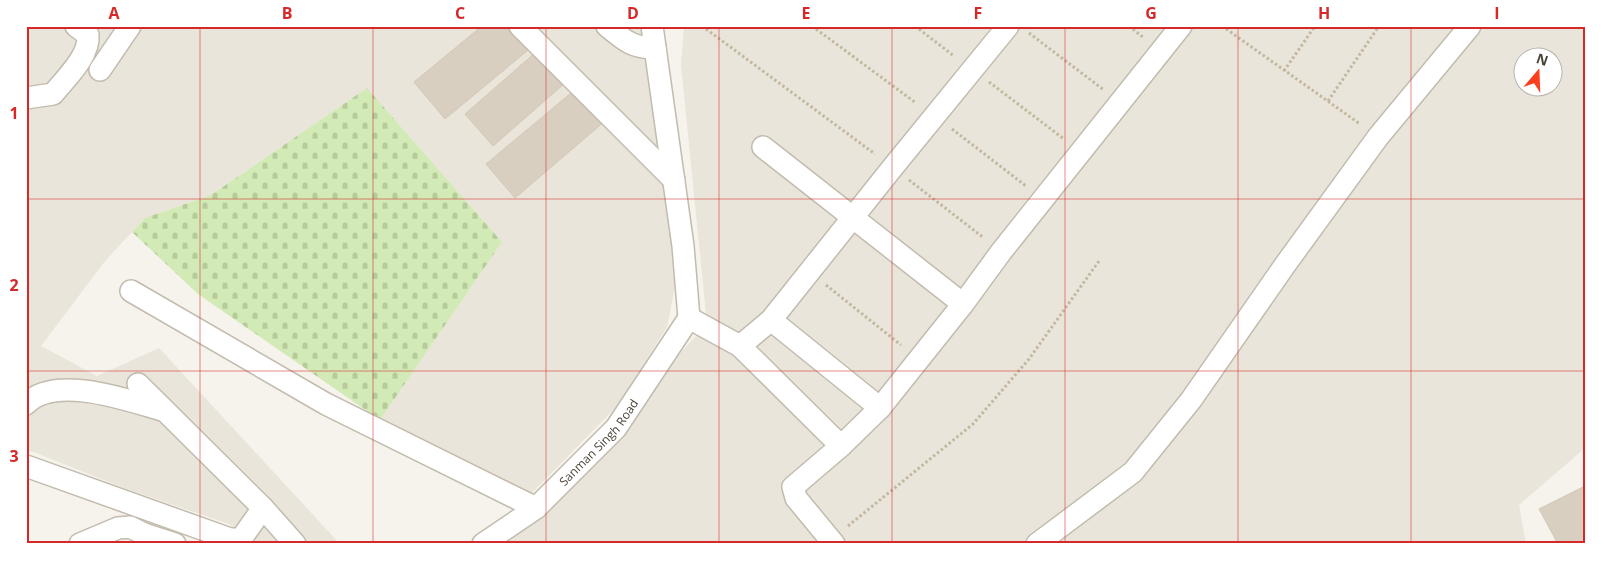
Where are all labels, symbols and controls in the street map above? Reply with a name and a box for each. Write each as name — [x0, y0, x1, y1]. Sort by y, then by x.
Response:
text: A — [108, 2, 120, 24]
text: B — [282, 2, 292, 24]
text: C — [455, 2, 465, 24]
text: D — [627, 2, 639, 24]
text: E — [802, 2, 811, 24]
text: F — [974, 2, 982, 24]
text: G — [1145, 2, 1157, 24]
text: H — [1318, 2, 1330, 24]
text: I — [1494, 2, 1500, 24]
north arrow — [1514, 48, 1564, 98]
text: N — [1534, 48, 1551, 70]
text: 1 — [9, 102, 19, 124]
text: 2 — [9, 274, 19, 296]
street label: Sanman Singh Road — [555, 395, 642, 489]
text: 3 — [9, 445, 19, 467]

